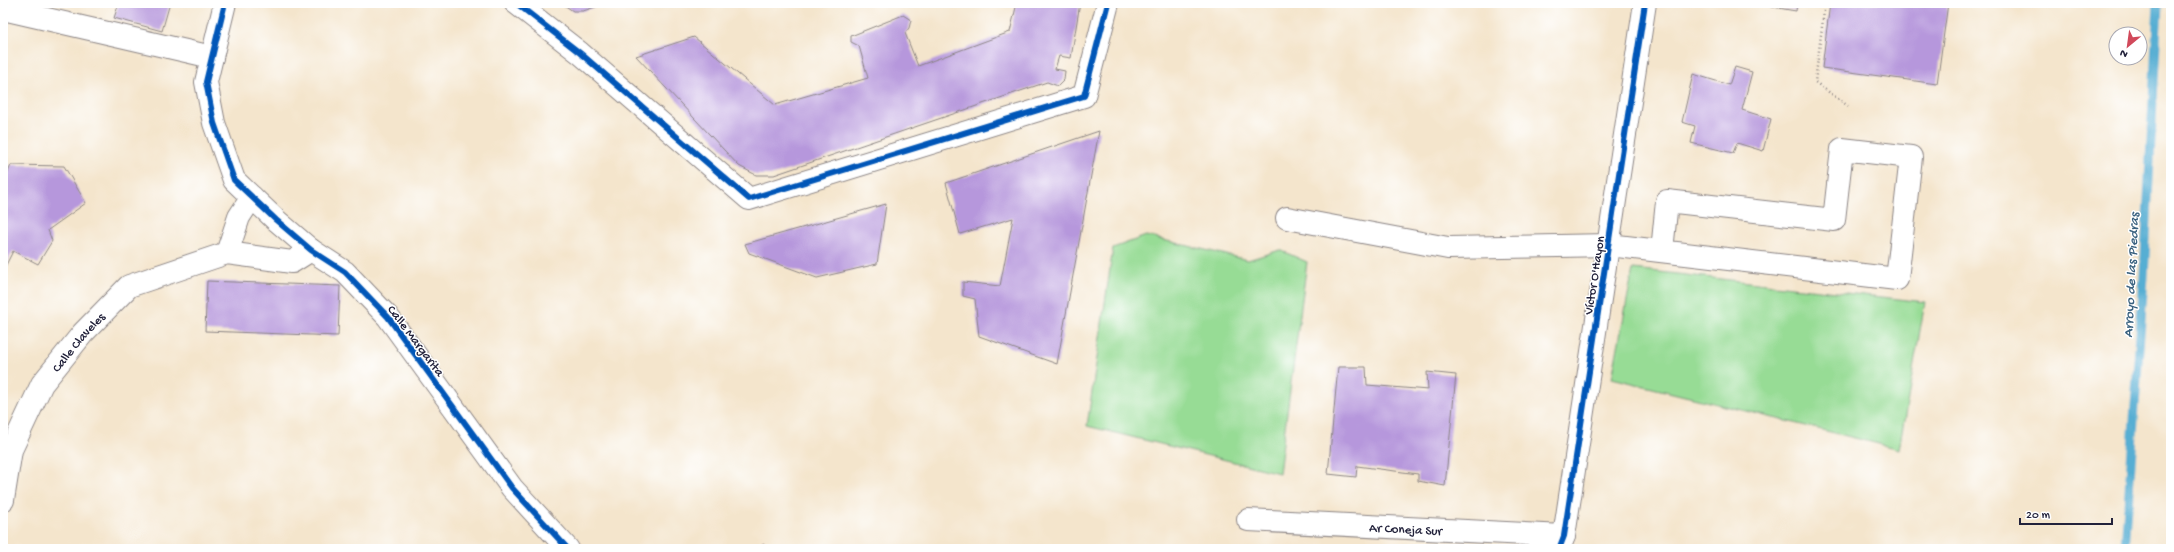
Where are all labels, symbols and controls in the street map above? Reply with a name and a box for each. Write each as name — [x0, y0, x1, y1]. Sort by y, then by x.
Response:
north arrow — [2108, 26, 2148, 66]
text: N — [2118, 46, 2130, 60]
water label: Arroyo de las Piedras — [2121, 210, 2144, 338]
street label: Víctor O'Hayon — [1582, 234, 1609, 317]
street label: Calle Margarita — [383, 303, 447, 381]
street label: Calle Claveles — [50, 309, 110, 376]
scale bar — [2020, 500, 2112, 526]
text: 20 m — [2026, 509, 2051, 523]
street label: Ar Coneja Sur — [1369, 521, 1444, 540]

